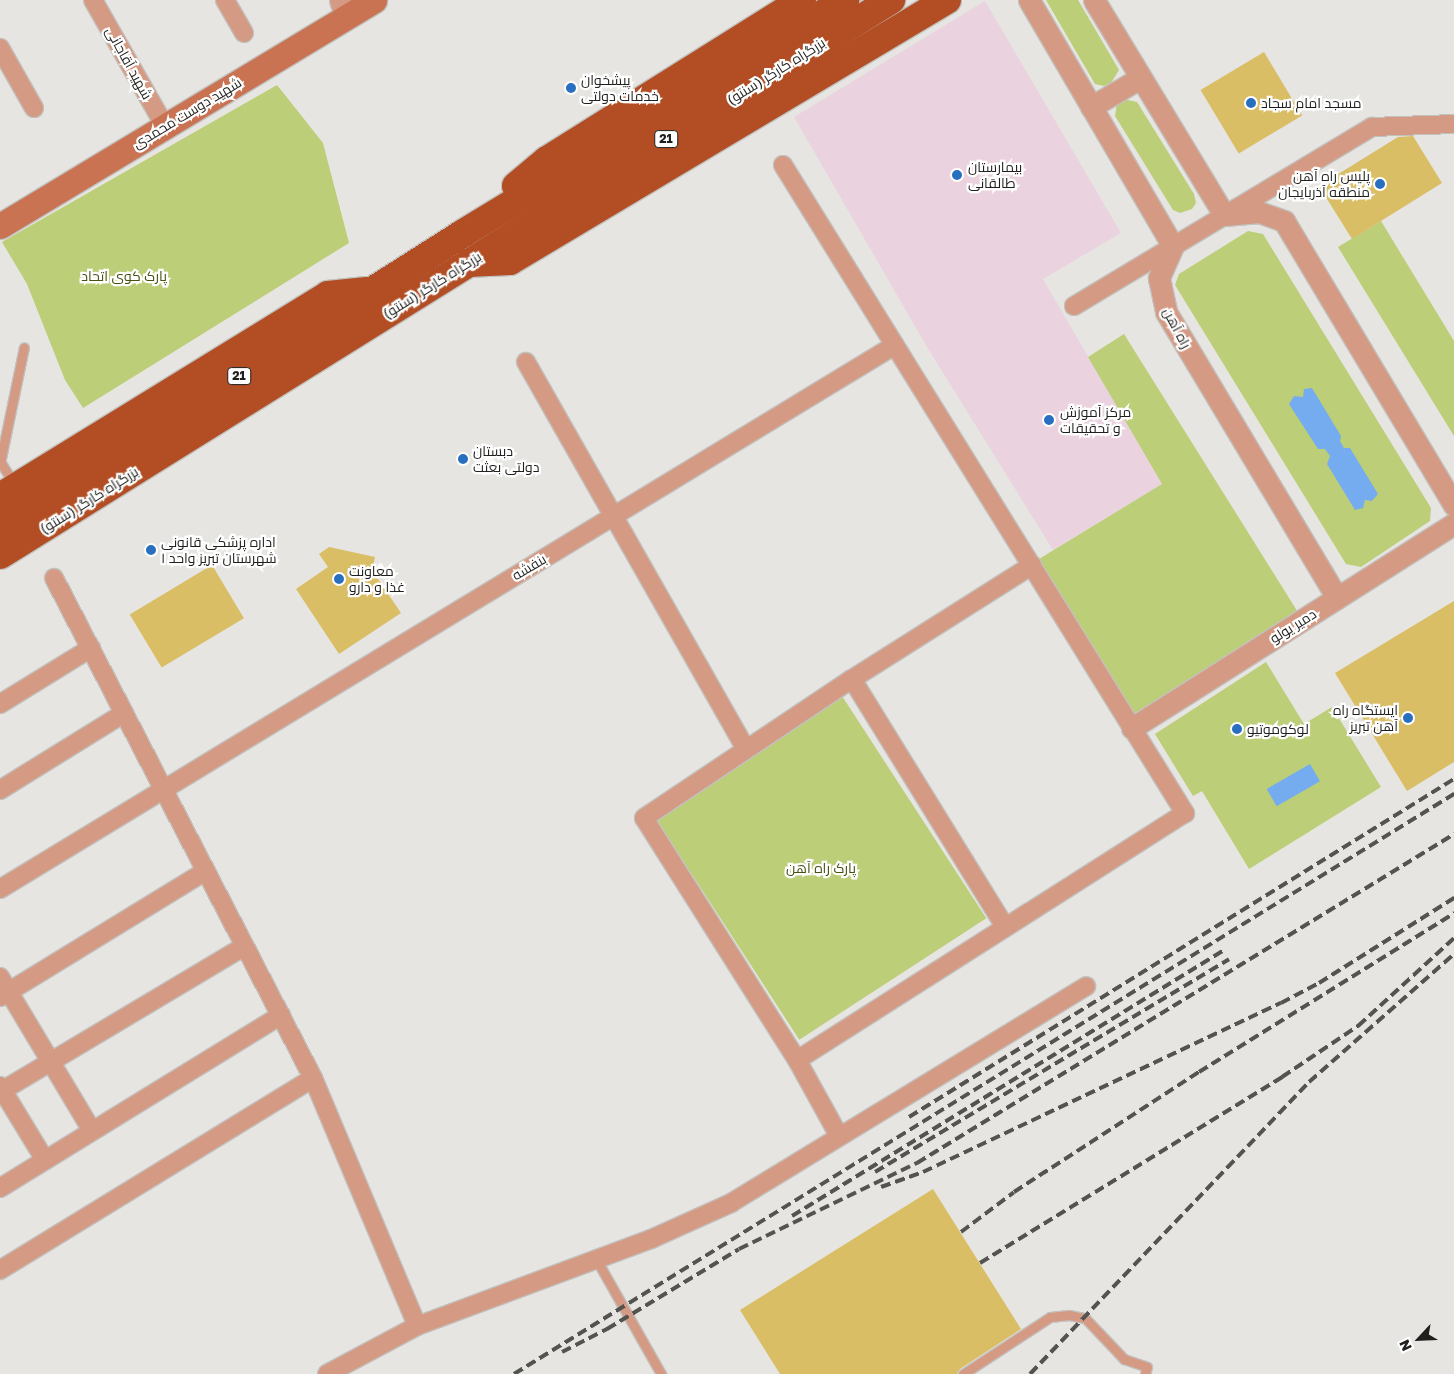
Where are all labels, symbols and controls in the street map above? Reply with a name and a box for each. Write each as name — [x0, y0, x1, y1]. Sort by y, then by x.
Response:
street label: شهید آقاجانی — [102, 24, 156, 102]
street label: بزرگراه کارگر (سنتو) — [724, 34, 828, 108]
place label: پیشخوان خدمات دولتی — [581, 72, 659, 104]
street label: شهید دوست محمدی — [130, 74, 244, 152]
marker: پیشخوان خدمات دولتی — [565, 82, 577, 94]
place label: مسجد امام سجاد — [1261, 95, 1362, 111]
marker: مسجد امام سجاد — [1245, 97, 1257, 109]
road number: 21 — [654, 130, 678, 148]
place label: بیمارستان طالقانی — [968, 159, 1022, 192]
marker: بیمارستان طالقانی — [950, 168, 964, 182]
place label: پلیس راه آهن منطقه آذربایجان — [1278, 168, 1370, 200]
marker: پلیس راه آهن منطقه آذربایجان — [1374, 178, 1386, 190]
street label: بزرگراه کارگر (سنتو) — [380, 248, 484, 322]
park label: پارک کوی اتحاد — [81, 268, 167, 284]
street label: راه آهن — [1159, 305, 1195, 351]
road number: 21 — [226, 366, 252, 386]
place label: مرکز آموزش و تحقیقات — [1060, 404, 1131, 437]
marker: مرکز آموزش و تحقیقات — [1042, 413, 1056, 427]
place label: دبستان دولتی بعثت — [473, 443, 539, 476]
marker: دبستان دولتی بعثت — [457, 453, 469, 465]
street label: بزرگراه کارگر (سنتو) — [37, 463, 141, 537]
place label: اداره پزشکی قانونی شهرستان تبریز واحد ۱ — [161, 534, 277, 566]
marker: اداره پزشکی قانونی شهرستان تبریز واحد ۱ — [145, 544, 157, 556]
street label: بنفشه — [509, 550, 549, 584]
place label: معاونت غذا و دارو — [349, 563, 405, 596]
marker: معاونت غذا و دارو — [333, 573, 345, 585]
street label: دمیر یولو — [1267, 605, 1319, 647]
place label: ایستگاه راه آهن تبریز — [1333, 702, 1398, 734]
marker: ایستگاه راه آهن تبریز — [1402, 712, 1414, 724]
place label: لوکوموتیو — [1247, 721, 1309, 737]
marker: لوکوموتیو — [1231, 723, 1243, 735]
park label: پارک راه آهن — [786, 860, 856, 876]
north arrow — [1394, 1314, 1444, 1364]
text: N — [1395, 1337, 1415, 1354]

